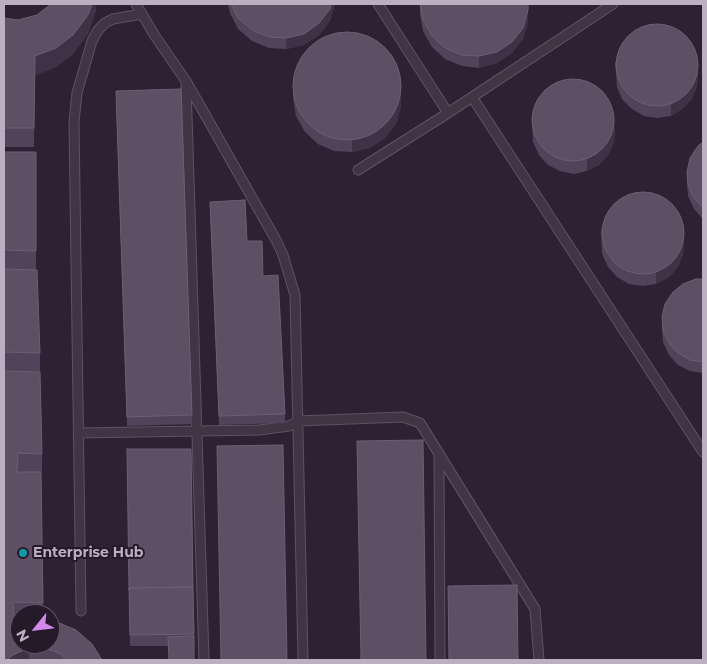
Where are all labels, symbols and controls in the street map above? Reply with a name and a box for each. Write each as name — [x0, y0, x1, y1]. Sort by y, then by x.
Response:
place label: Enterprise Hub — [33, 545, 143, 561]
marker: Enterprise Hub — [17, 547, 29, 559]
north arrow — [10, 604, 60, 654]
text: N — [12, 626, 33, 645]

